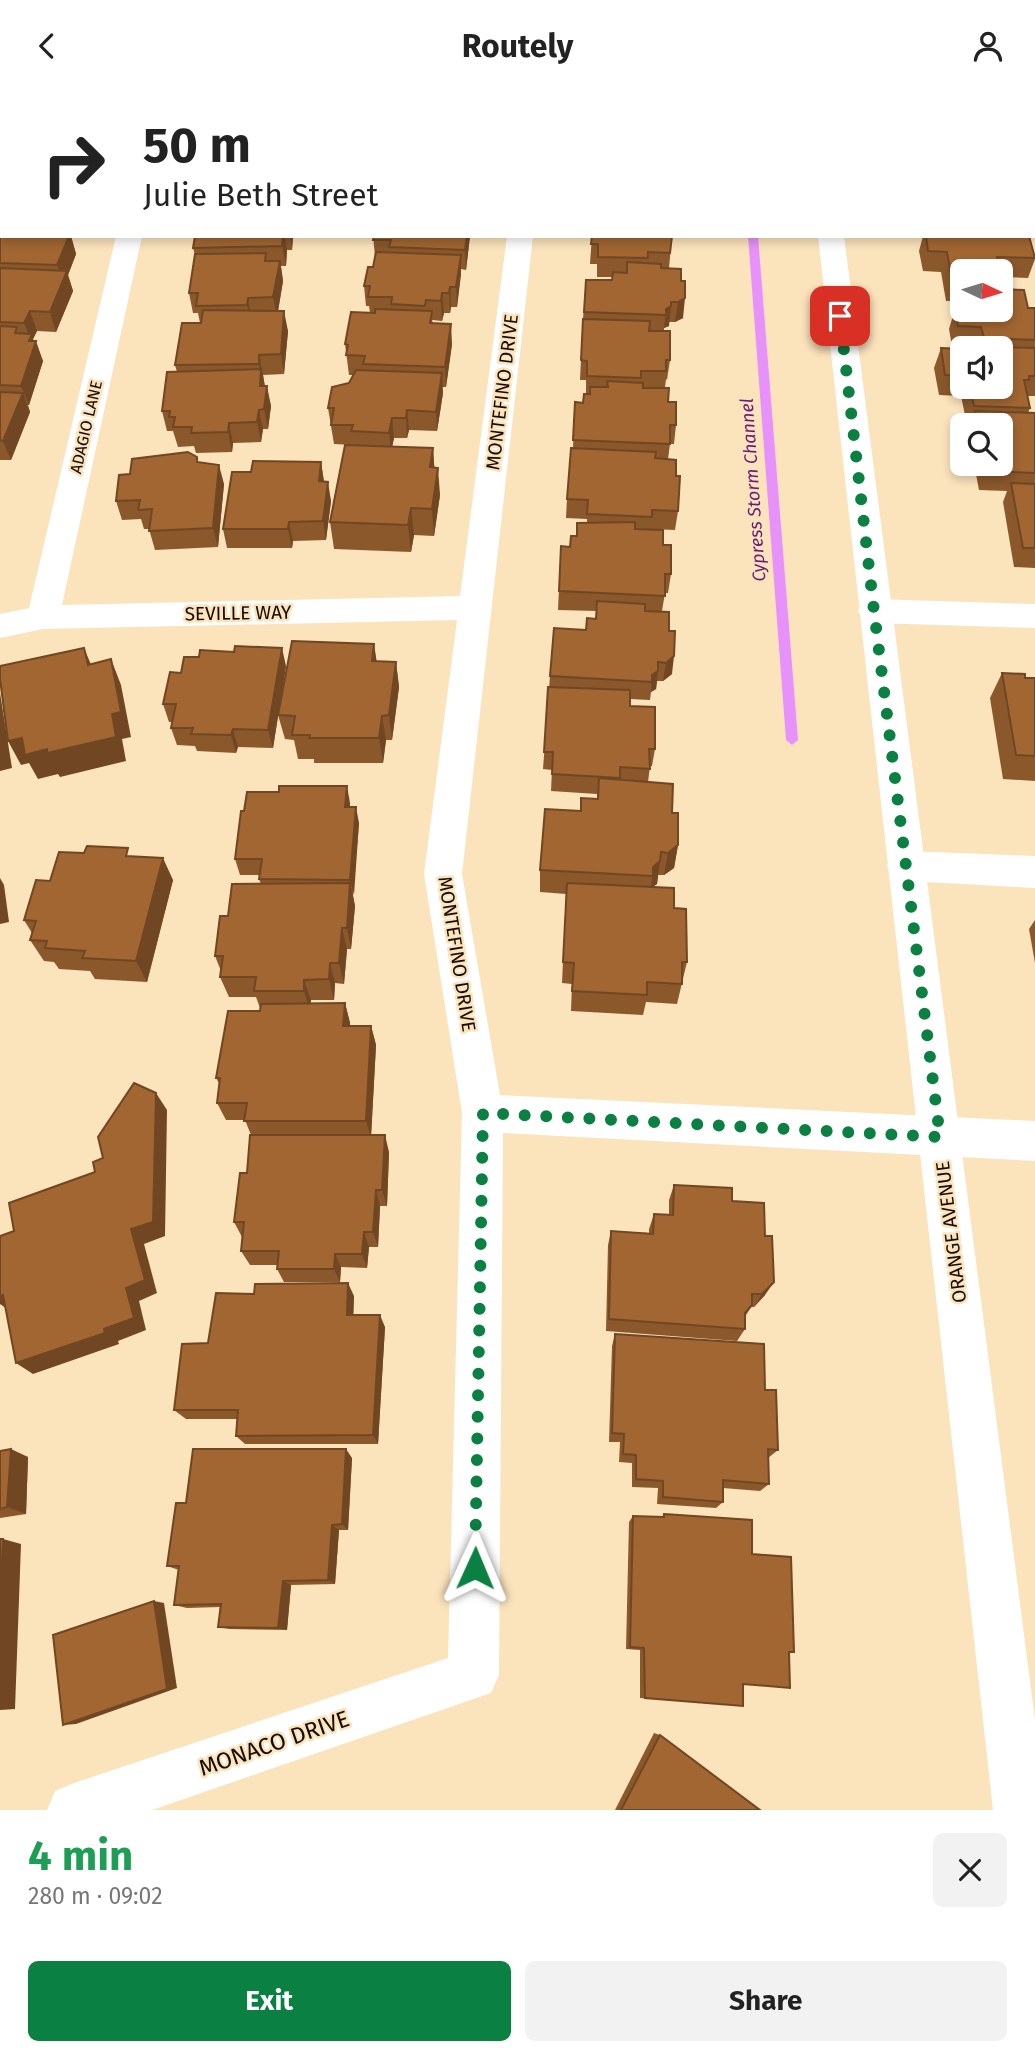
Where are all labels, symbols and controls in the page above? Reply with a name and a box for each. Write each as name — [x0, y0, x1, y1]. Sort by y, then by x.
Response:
icon: back — [28, 27, 66, 65]
text: Routely — [462, 27, 573, 65]
icon: person — [969, 27, 1007, 65]
text: 50 m — [143, 116, 251, 175]
icon: right — [28, 119, 119, 210]
text: Julie Beth Street — [143, 176, 378, 214]
north arrow — [950, 259, 1013, 322]
map controls — [950, 259, 1013, 476]
pin — [810, 286, 870, 346]
icon: arrive — [821, 297, 859, 335]
street label: MONTEFINO DRIVE — [481, 313, 523, 471]
button: sound — [950, 336, 1013, 399]
street label: ADAGIO LANE — [66, 379, 106, 475]
water label: Cypress Storm Channel — [736, 398, 770, 582]
button: search — [950, 413, 1013, 476]
street label: SEVILLE WAY — [184, 601, 292, 625]
street label: MONTEFINO DRIVE — [433, 875, 481, 1033]
street label: ORANGE AVENUE — [931, 1160, 971, 1304]
position arrow — [438, 1531, 512, 1605]
street label: MONACO DRIVE — [195, 1704, 353, 1782]
text: 4 min — [28, 1831, 133, 1881]
button: close — [933, 1833, 1007, 1907]
text: 280 m · 09:02 — [28, 1882, 163, 1910]
button: Exit — [28, 1961, 511, 2041]
button: Share — [525, 1961, 1007, 2041]

